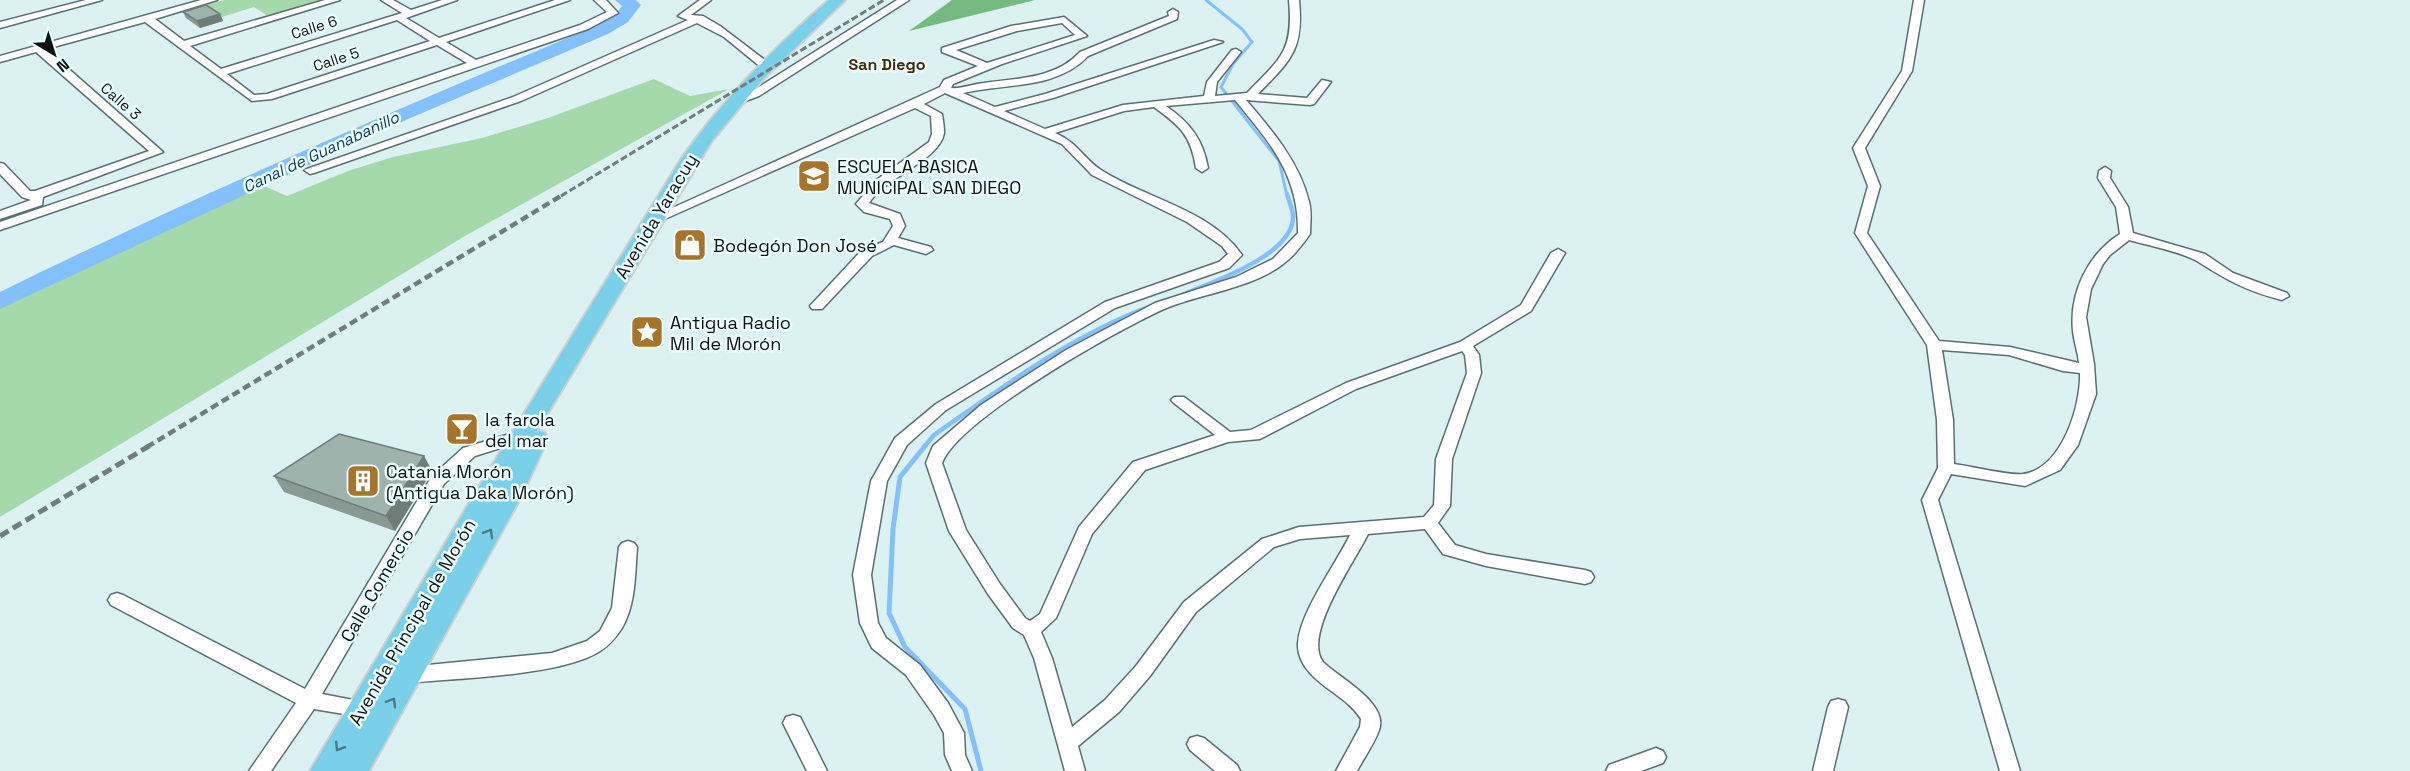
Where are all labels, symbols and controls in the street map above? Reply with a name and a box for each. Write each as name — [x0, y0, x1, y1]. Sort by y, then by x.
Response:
street label: Calle 6 — [288, 11, 340, 43]
north arrow — [24, 24, 84, 84]
street label: Calle 5 — [311, 43, 361, 75]
text: N — [52, 54, 74, 77]
district label: San Diego — [848, 54, 926, 75]
street label: Calle 3 — [97, 78, 145, 124]
water label: Canal de Guanabanillo — [240, 106, 403, 197]
street label: Avenida Yaracuy — [610, 149, 702, 283]
place label: ESCUELA BASICA MUNICIPAL SAN DIEGO — [837, 155, 1021, 199]
school or university icon: ESCUELA BASICA MUNICIPAL SAN DIEGO — [796, 158, 832, 194]
shop icon: Bodegón Don José — [672, 227, 708, 263]
place label: Bodegón Don José — [713, 234, 877, 257]
place label: Antigua Radio Mil de Morón — [670, 311, 791, 355]
place icon: Antigua Radio Mil de Morón — [629, 314, 665, 350]
place label: la farola del mar — [485, 408, 555, 452]
bar icon: la farola del mar — [444, 411, 480, 447]
place label: Catania Morón (Antigua Daka Morón) — [386, 460, 574, 504]
building icon: Catania Morón (Antigua Daka Morón) — [345, 463, 381, 499]
street label: Avenida Principal de Morón — [343, 515, 481, 729]
street label: Calle Comercio — [335, 524, 419, 646]
one-way arrow — [481, 528, 493, 539]
one-way arrow — [385, 698, 396, 708]
one-way arrow — [335, 741, 346, 751]

